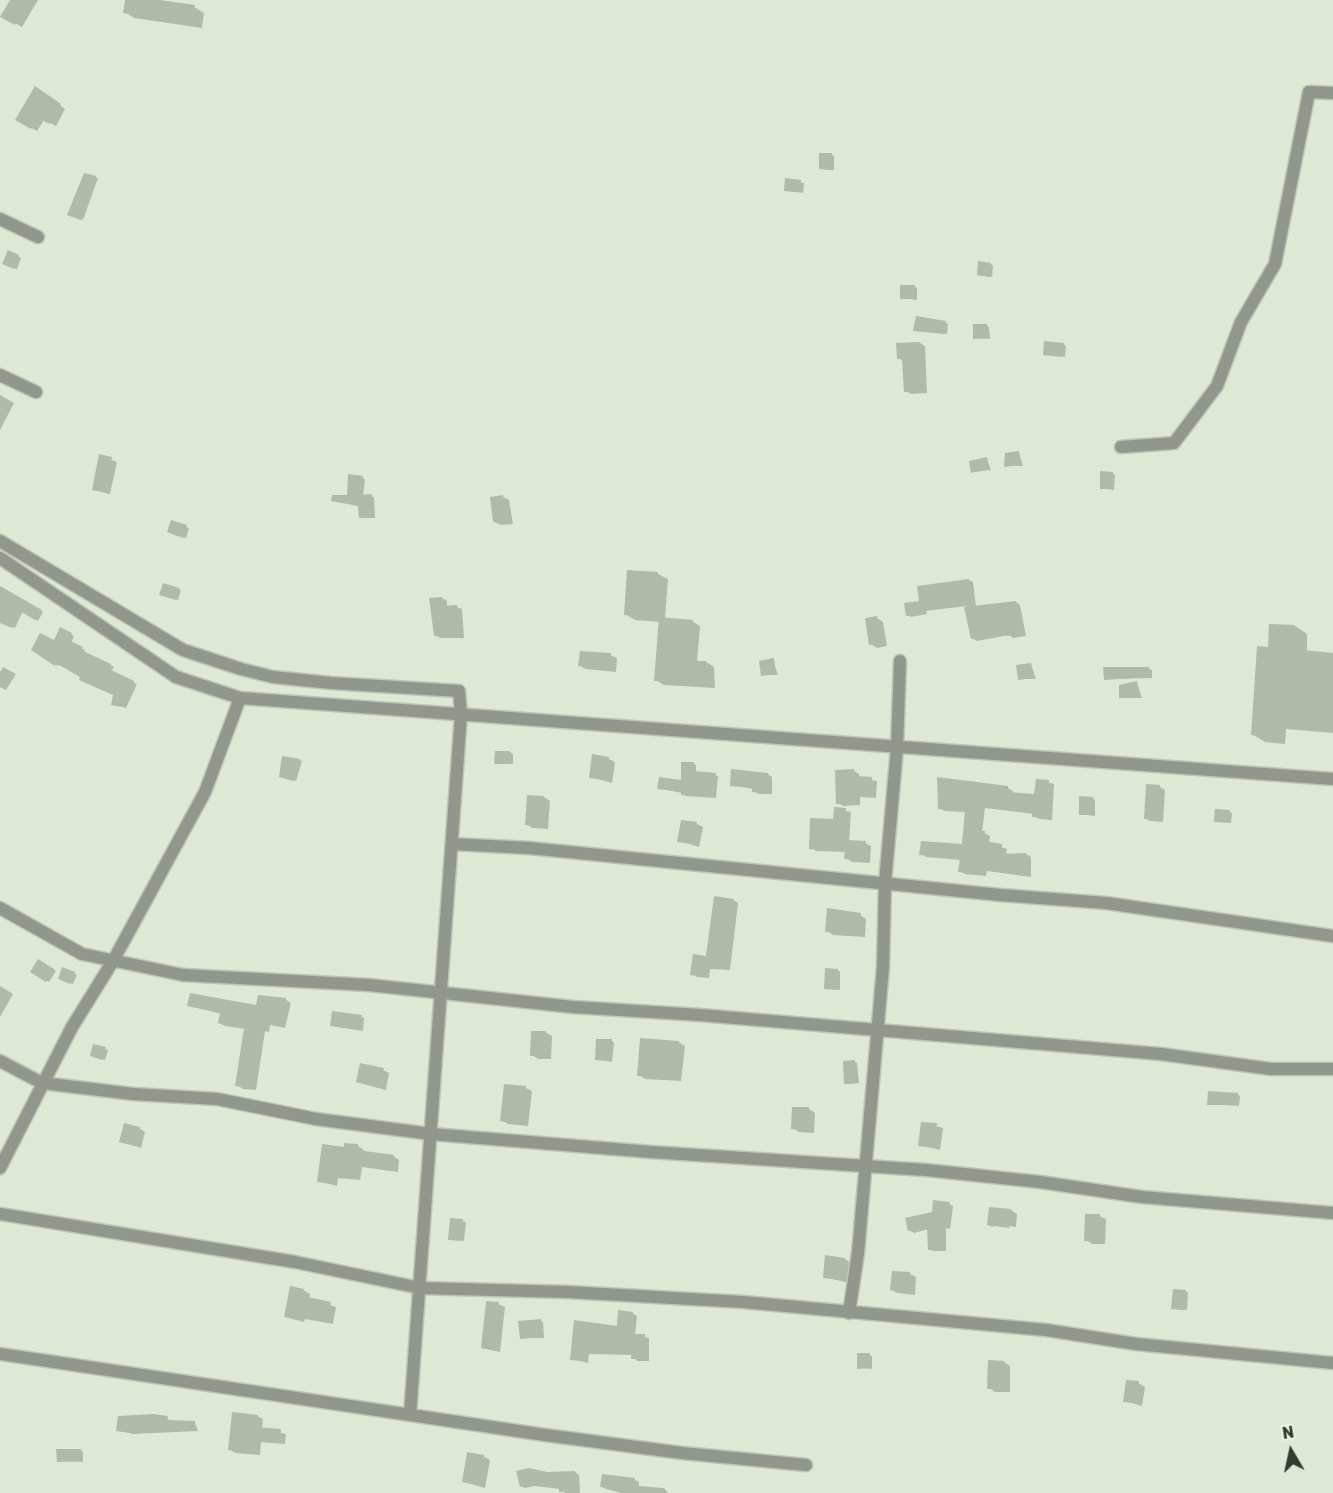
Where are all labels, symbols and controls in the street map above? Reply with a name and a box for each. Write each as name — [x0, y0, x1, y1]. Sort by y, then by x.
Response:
north arrow — [1261, 1421, 1321, 1481]
text: N — [1281, 1422, 1295, 1443]

